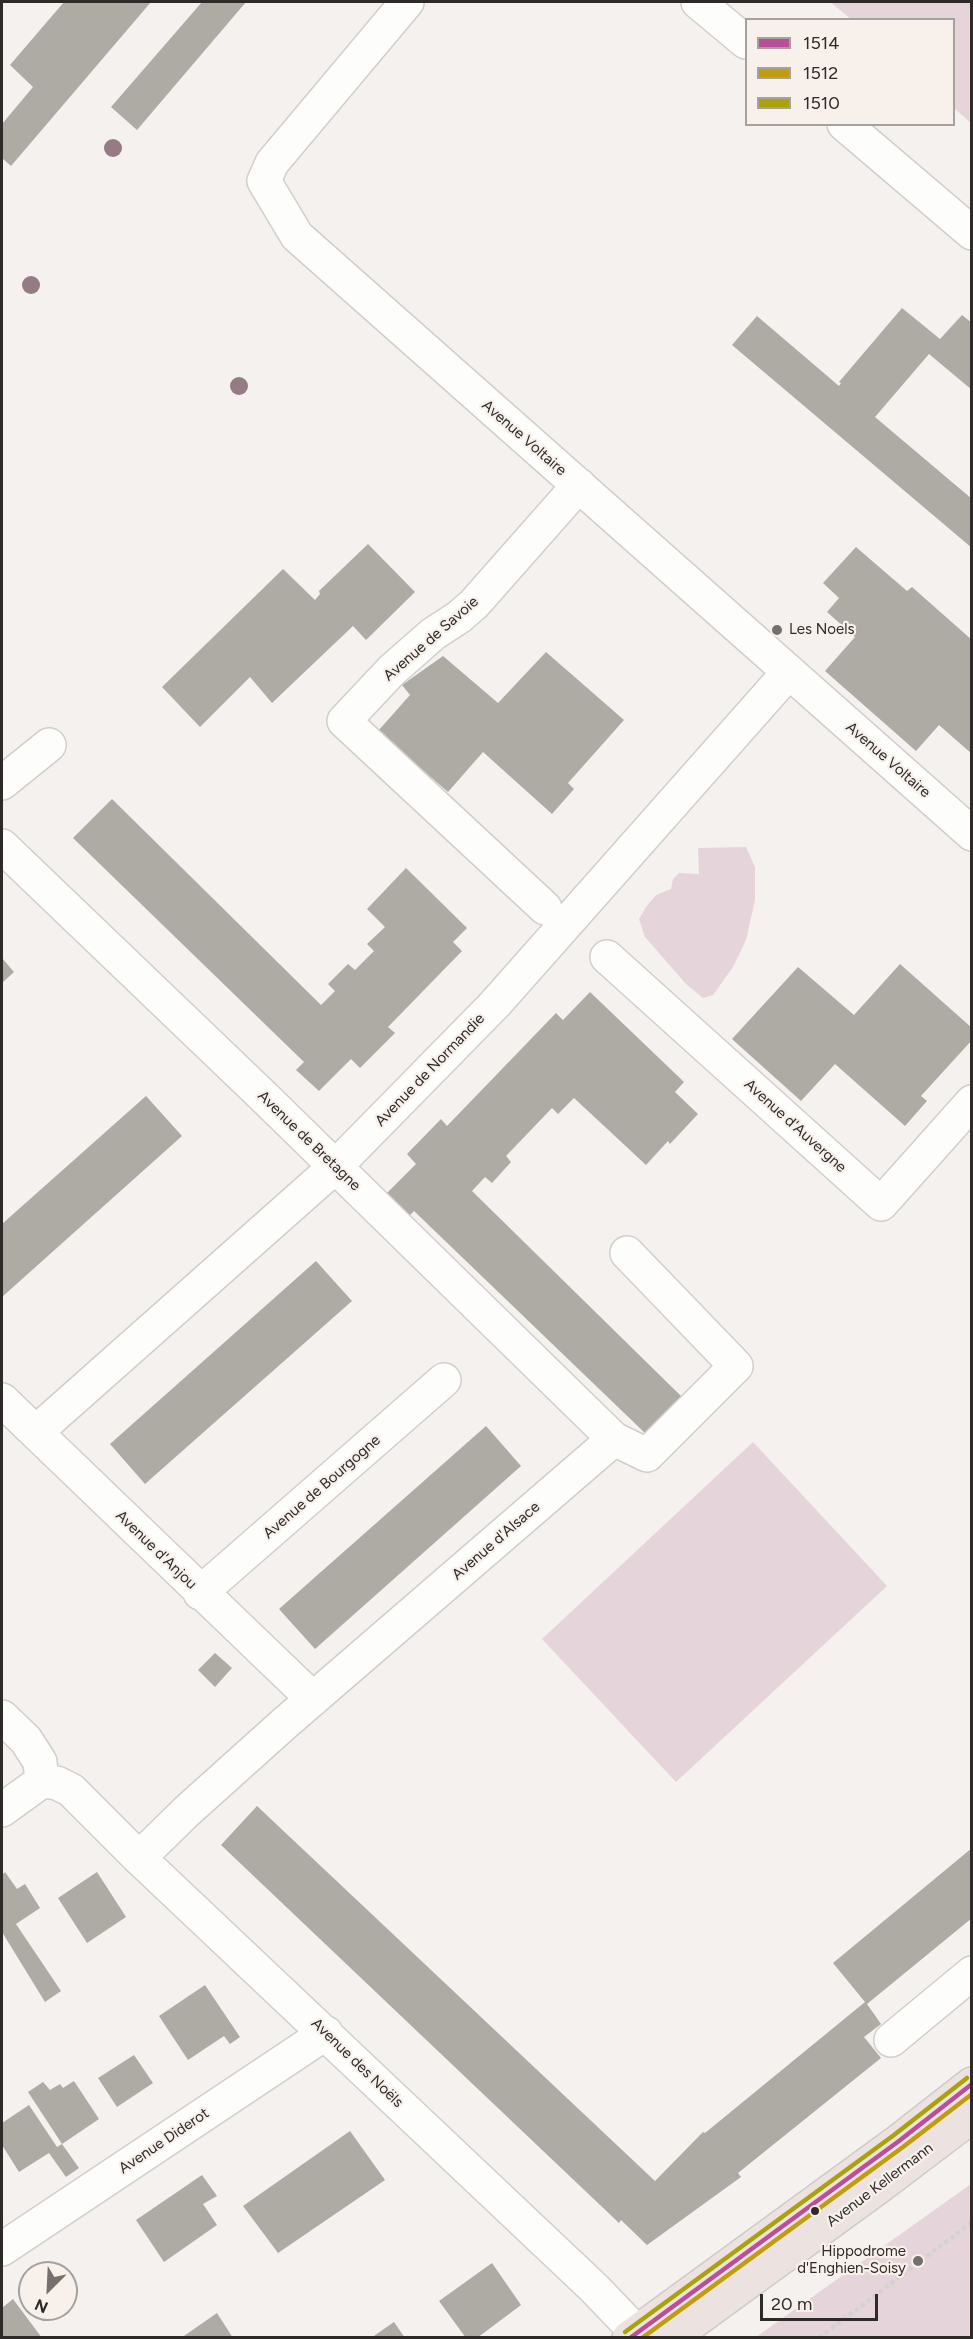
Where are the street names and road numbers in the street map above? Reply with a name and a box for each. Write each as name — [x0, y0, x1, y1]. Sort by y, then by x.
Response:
street label: Avenue Voltaire — [478, 396, 570, 480]
street label: Avenue de Savoie — [380, 593, 482, 685]
street label: Avenue Voltaire — [842, 718, 934, 802]
street label: Avenue de Normandie — [372, 1010, 488, 1130]
street label: Avenue d'Auvergne — [740, 1075, 850, 1177]
street label: Avenue de Bretagne — [254, 1087, 364, 1195]
street label: Avenue de Bourgogne — [260, 1431, 384, 1543]
street label: Avenue d'Alsace — [448, 1498, 544, 1584]
street label: Avenue d'Anjou — [112, 1507, 200, 1593]
street label: Avenue des Noëls — [307, 2015, 407, 2111]
street label: Avenue Diderot — [116, 2104, 212, 2178]
street label: Avenue Kellermann — [823, 2139, 937, 2231]

